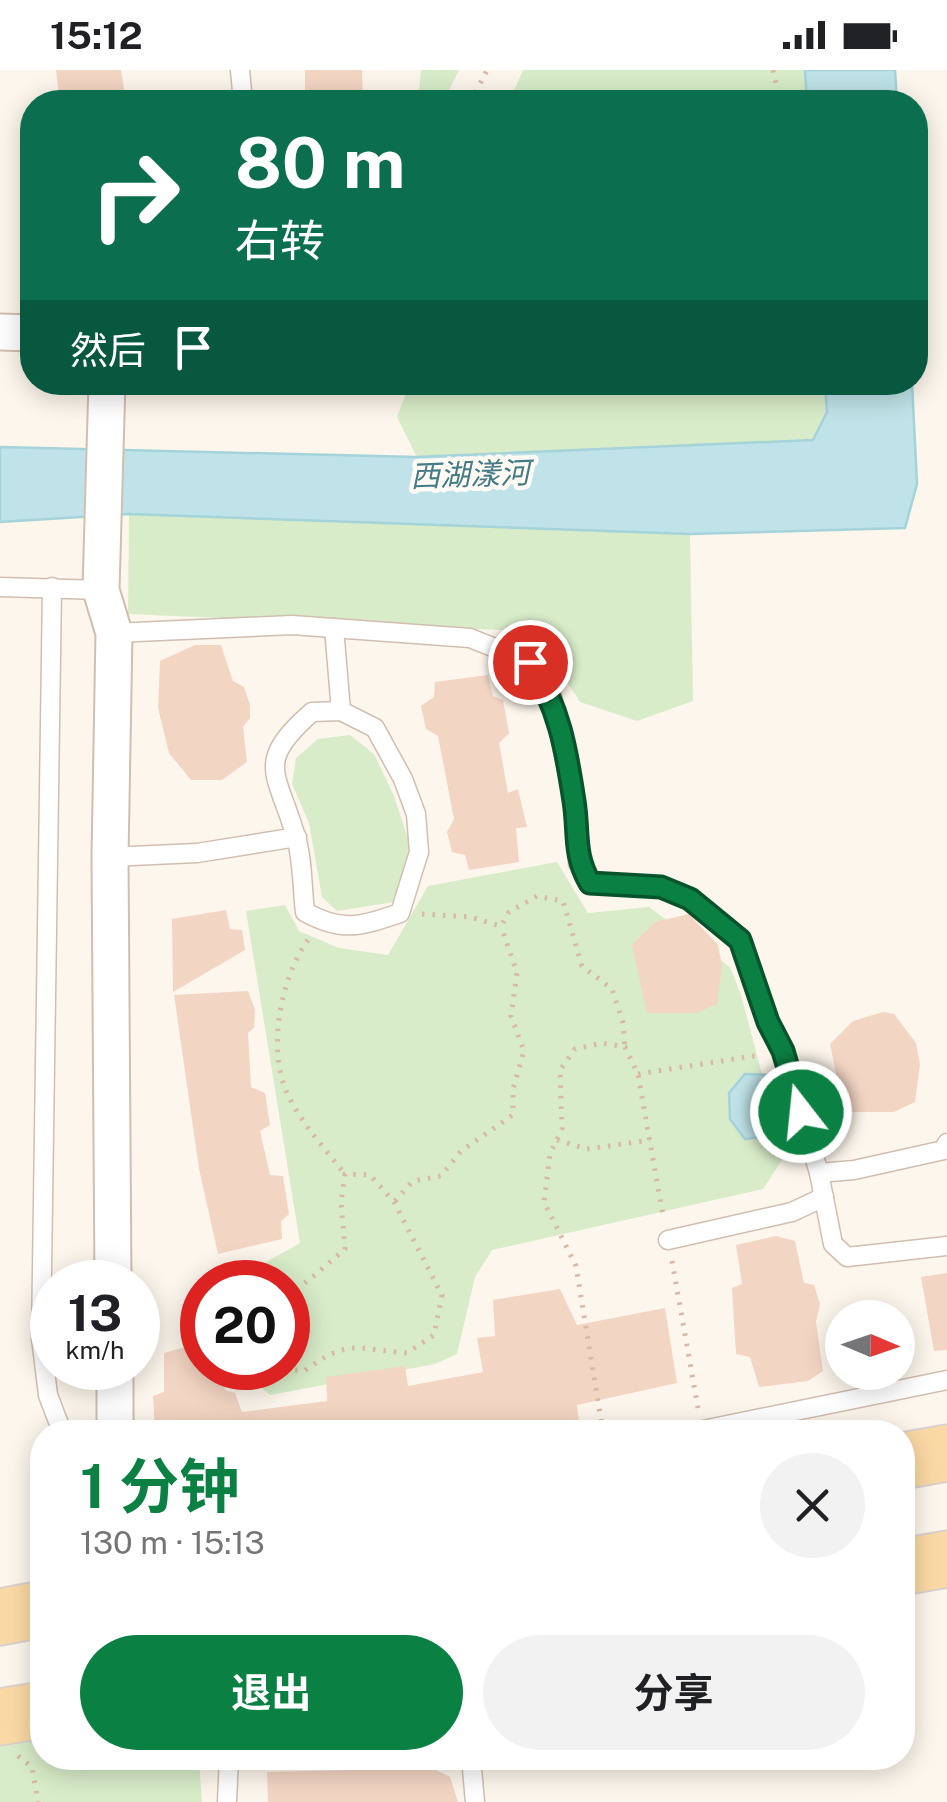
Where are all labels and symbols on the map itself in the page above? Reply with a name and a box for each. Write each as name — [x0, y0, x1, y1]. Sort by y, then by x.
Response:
water label: 西湖漾河 — [409, 454, 536, 494]
pin — [488, 620, 573, 705]
position arrow — [749, 1060, 853, 1164]
speed limit sign: 20 — [180, 1260, 310, 1390]
north arrow — [825, 1300, 915, 1390]

